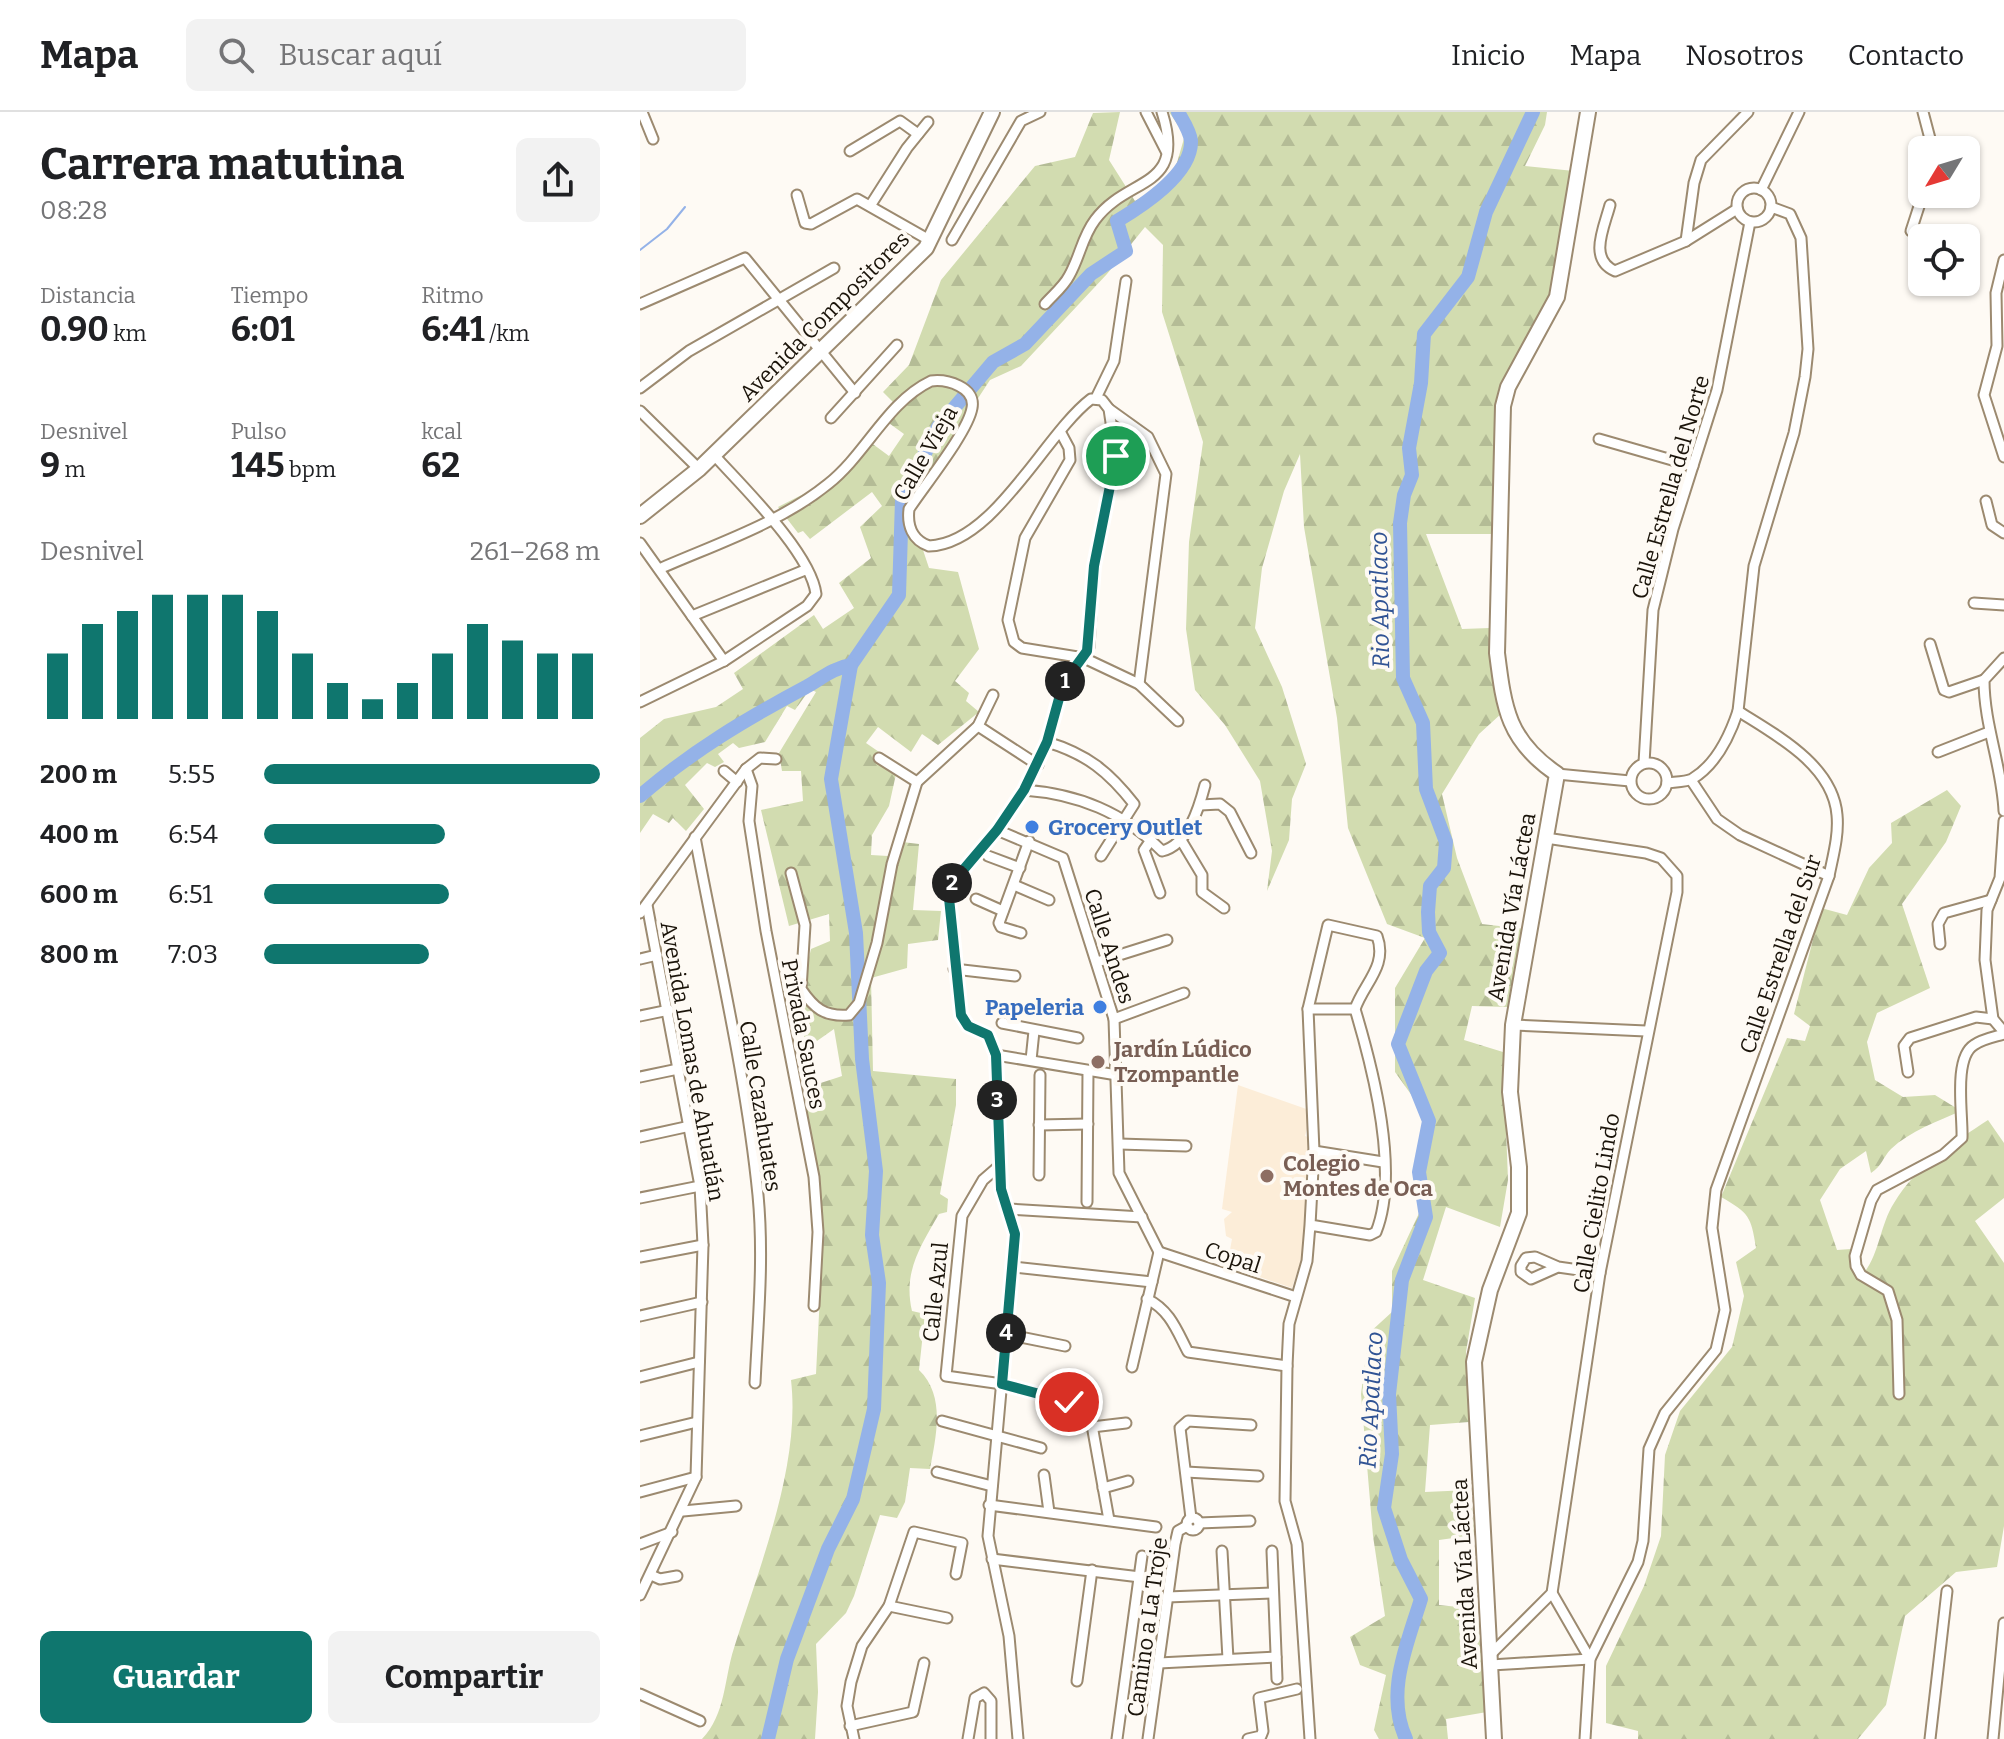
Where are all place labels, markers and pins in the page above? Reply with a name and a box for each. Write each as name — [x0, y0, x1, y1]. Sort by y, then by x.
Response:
pin — [1082, 422, 1150, 490]
pin: 1 — [1045, 661, 1085, 701]
place label: Grocery Outlet — [1048, 814, 1203, 841]
marker: Grocery Outlet — [1023, 818, 1041, 836]
pin: 2 — [932, 863, 972, 903]
place label: Papeleria — [985, 994, 1085, 1021]
marker: Papeleria — [1091, 998, 1109, 1016]
place label: Jardín Lúdico Tzompantle — [1113, 1036, 1252, 1088]
marker: Jardín Lúdico Tzompantle — [1089, 1053, 1107, 1071]
pin: 3 — [977, 1080, 1017, 1120]
place label: Colegio Montes de Oca — [1283, 1150, 1433, 1202]
marker: Colegio Montes de Oca — [1258, 1167, 1276, 1185]
pin: 4 — [986, 1313, 1026, 1353]
pin — [1035, 1368, 1103, 1436]

